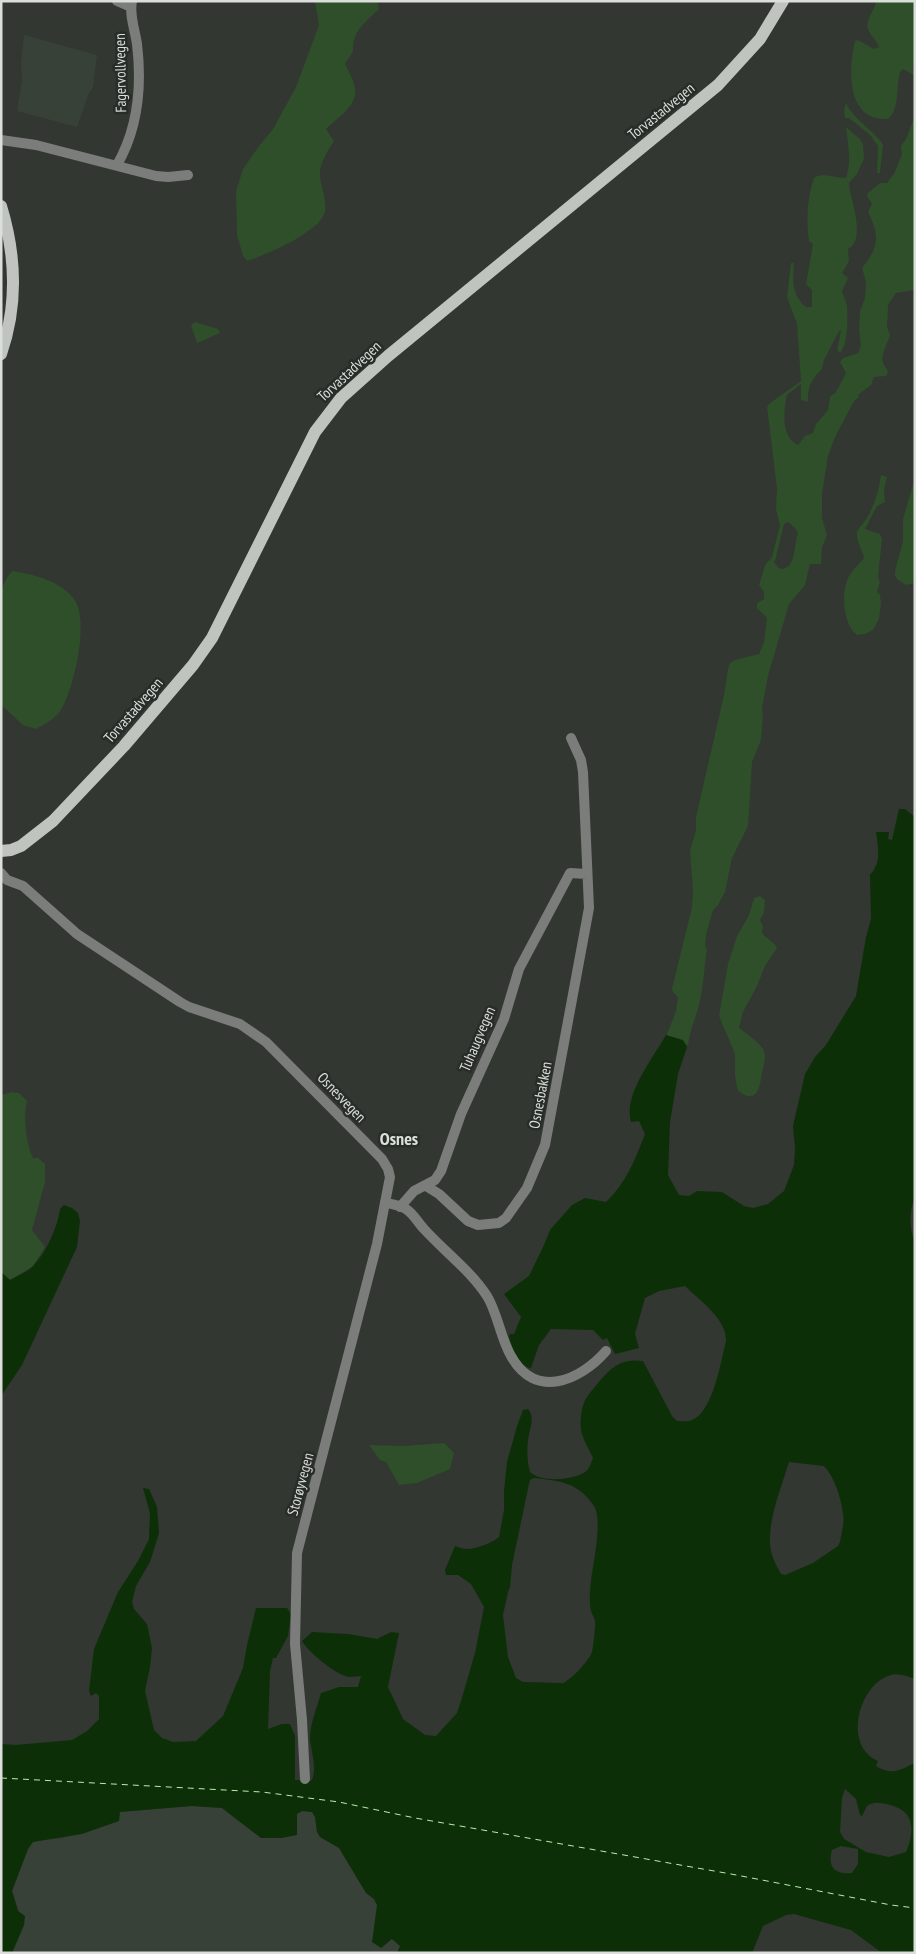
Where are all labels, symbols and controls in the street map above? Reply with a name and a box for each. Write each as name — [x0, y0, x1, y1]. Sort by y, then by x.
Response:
street label: Fagervollvegen — [110, 33, 130, 113]
street label: Torvastadvegen — [624, 78, 698, 144]
street label: Torvastadvegen — [313, 337, 385, 405]
street label: Torvastadvegen — [99, 673, 167, 747]
street label: Tuhaugvegen — [455, 1004, 499, 1074]
street label: Osnesbakken — [524, 1060, 556, 1130]
street label: Osnesvegen — [314, 1068, 370, 1126]
district label: Osnes — [380, 1127, 418, 1150]
street label: Storøyvegen — [282, 1450, 318, 1518]

